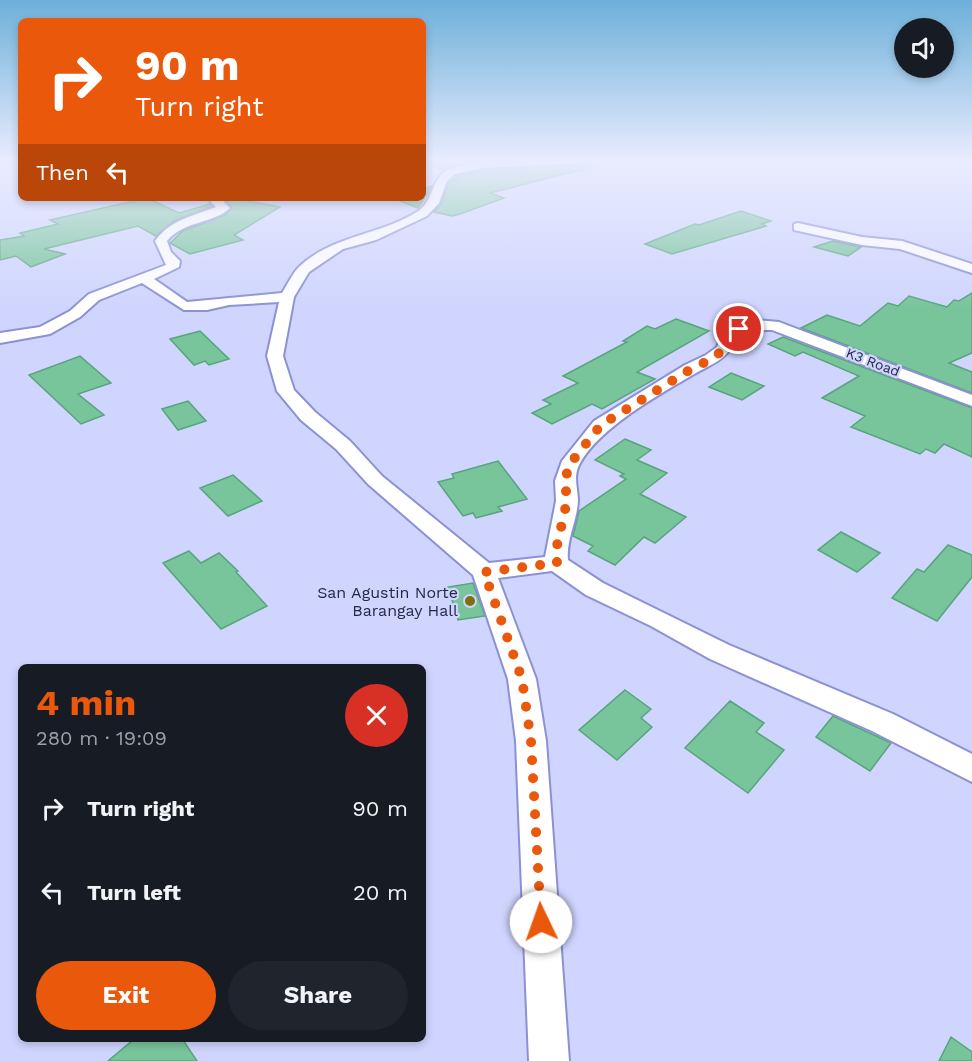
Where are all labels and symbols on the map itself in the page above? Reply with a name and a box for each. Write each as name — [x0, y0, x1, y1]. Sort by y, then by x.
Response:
pin — [713, 303, 764, 354]
street label: K3 Road — [844, 344, 902, 380]
place label: San Agustin Norte Barangay Hall — [317, 583, 458, 620]
marker: San Agustin Norte Barangay Hall — [463, 594, 477, 608]
position arrow — [509, 890, 573, 954]

